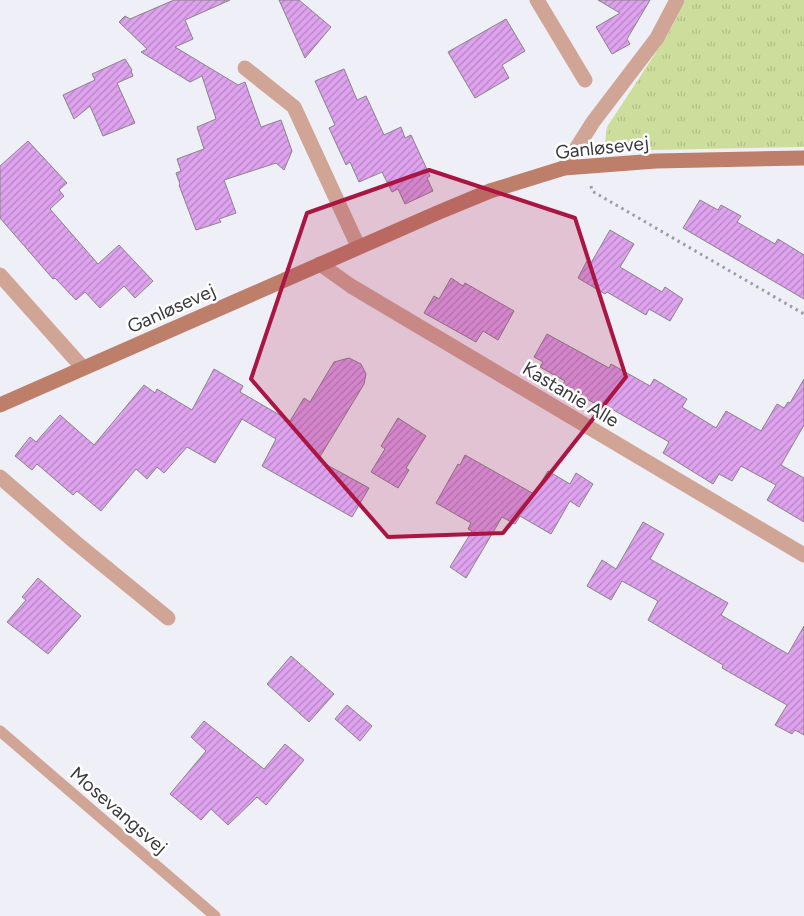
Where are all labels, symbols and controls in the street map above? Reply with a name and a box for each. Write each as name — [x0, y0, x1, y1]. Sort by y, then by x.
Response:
street label: Ganløsevej — [554, 131, 650, 164]
street label: Ganløsevej — [124, 279, 219, 338]
street label: Kastanie Alle — [518, 357, 623, 432]
street label: Mosevangsvej — [65, 762, 172, 859]

